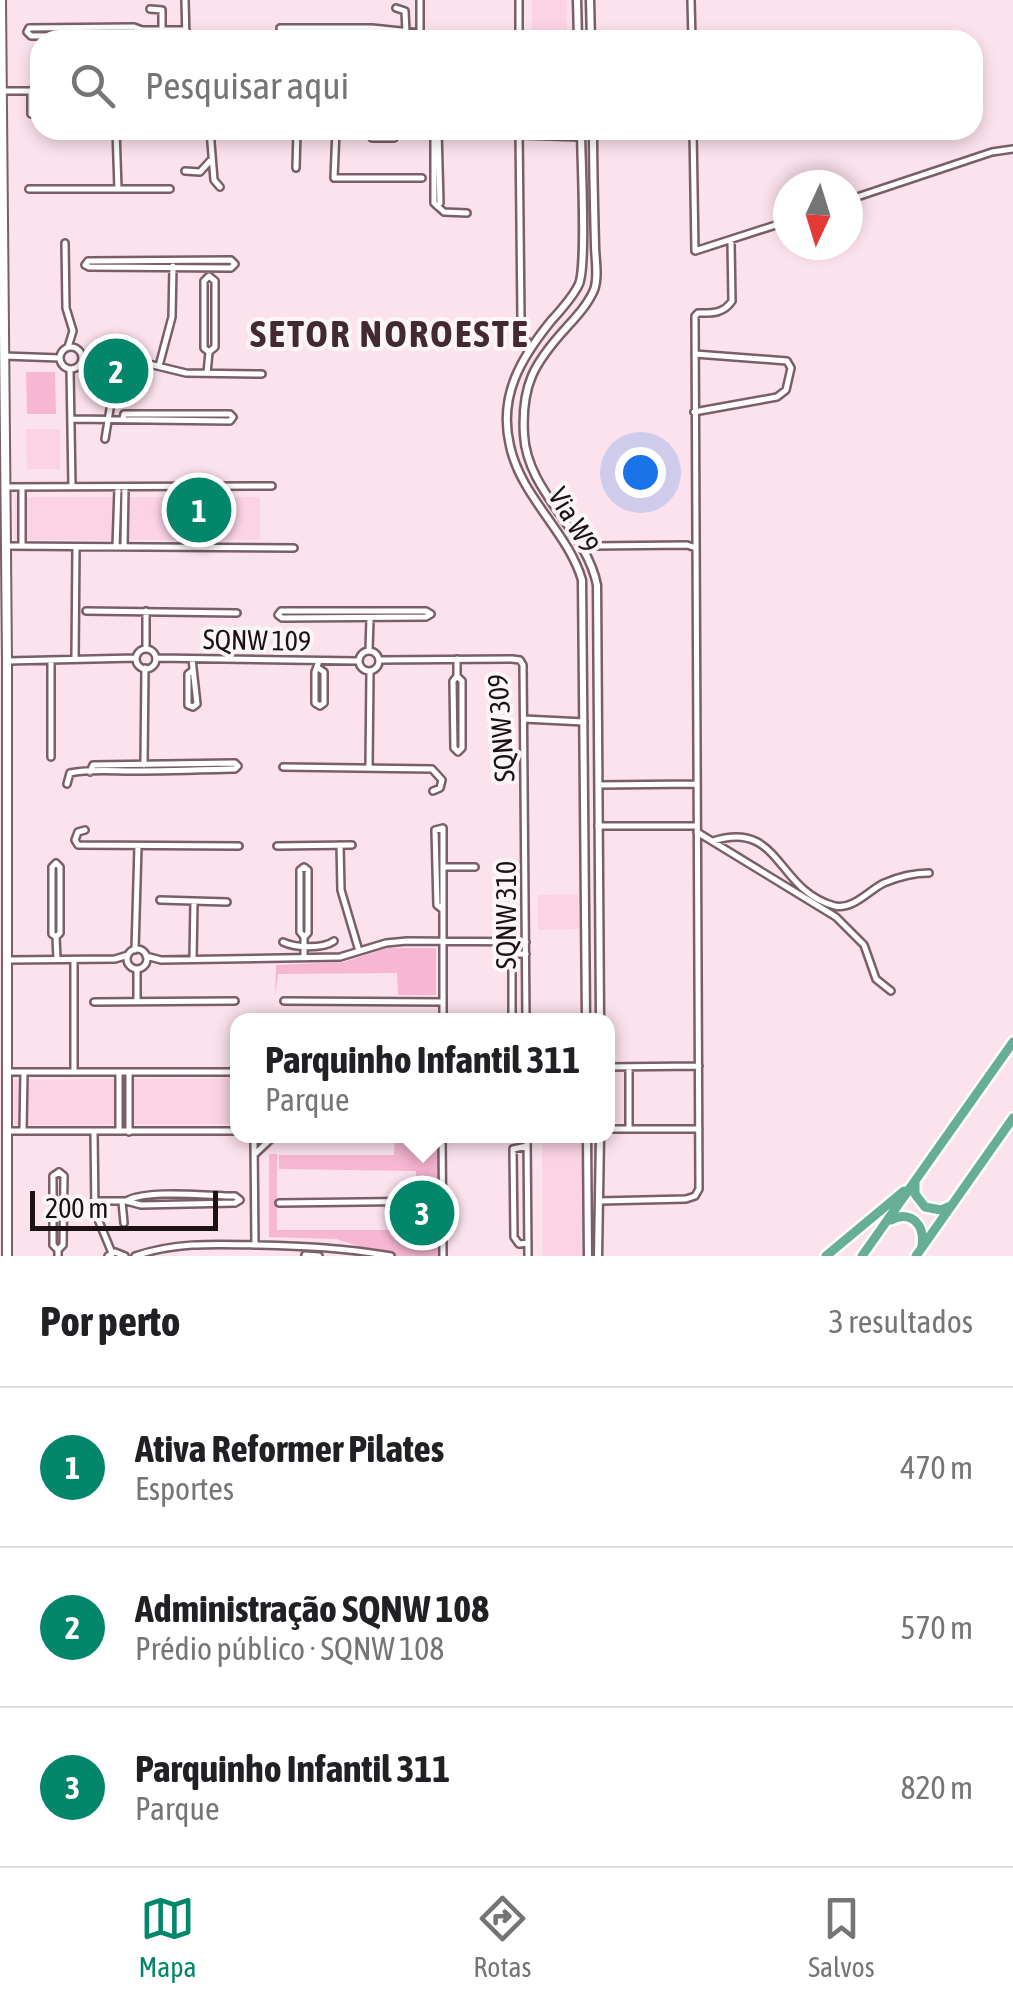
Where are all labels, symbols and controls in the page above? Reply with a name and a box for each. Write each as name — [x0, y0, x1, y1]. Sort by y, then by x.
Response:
search box — [30, 30, 983, 140]
icon: search — [65, 58, 120, 113]
text: Pesquisar aqui — [145, 64, 349, 107]
north arrow — [773, 170, 863, 260]
district label: SETOR NOROESTE — [250, 312, 530, 355]
pin: 2 — [84, 334, 148, 408]
your location — [615, 447, 666, 498]
pin: 1 — [166, 472, 232, 548]
street label: Via W9 — [542, 482, 606, 558]
street label: SQNW 109 — [203, 623, 311, 657]
street label: SQNW 309 — [481, 673, 521, 783]
street label: SQNW 310 — [490, 861, 522, 969]
popup — [230, 1013, 615, 1143]
text: Parquinho Infantil 311 — [265, 1038, 580, 1081]
text: Parque — [265, 1081, 350, 1118]
pin: 3 — [390, 1176, 454, 1250]
scale bar — [30, 1186, 218, 1230]
text: 200 m — [45, 1192, 108, 1224]
text: Por perto — [40, 1297, 180, 1345]
text: 3 resultados — [829, 1303, 973, 1340]
text: Ativa Reformer Pilates — [135, 1427, 444, 1470]
text: 1 — [65, 1449, 80, 1486]
text: 470 m — [900, 1449, 973, 1486]
text: Esportes — [135, 1470, 234, 1507]
text: Administração SQNW 108 — [135, 1587, 489, 1630]
text: 2 — [65, 1609, 80, 1646]
text: 570 m — [900, 1609, 973, 1646]
text: Prédio público · SQNW 108 — [135, 1630, 444, 1667]
text: Parquinho Infantil 311 — [135, 1747, 450, 1790]
text: 3 — [65, 1769, 80, 1806]
text: 820 m — [900, 1769, 973, 1806]
text: Parque — [135, 1790, 220, 1827]
tab: Mapa — [138, 1891, 197, 1983]
tab: Rotas — [473, 1891, 531, 1983]
tab: Salvos — [808, 1891, 875, 1983]

